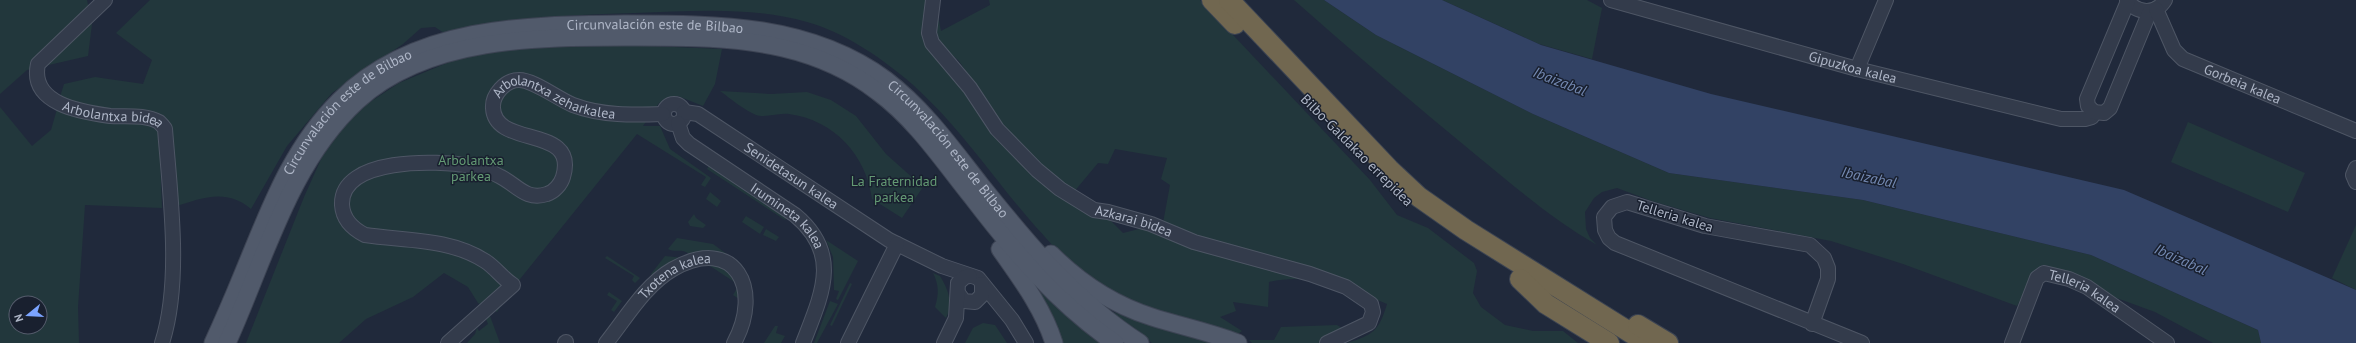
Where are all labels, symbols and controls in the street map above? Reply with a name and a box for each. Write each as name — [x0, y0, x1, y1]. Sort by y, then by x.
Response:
street label: Circunvalación este de Bilbao — [566, 15, 744, 37]
street label: Circunvalación este de Bilbao — [279, 45, 414, 178]
street label: Gipuzkoa kalea — [1807, 47, 1899, 87]
street label: Gorbeia kalea — [2201, 60, 2284, 108]
water label: Ibaizabal — [1531, 62, 1589, 100]
street label: Arbolantxa zeharkalea — [488, 71, 616, 123]
street label: Circunvalación este de Bilbao — [884, 76, 1013, 222]
street label: Bilbo-Galdakao errepidea — [1297, 90, 1417, 210]
street label: Arbolantxa bidea — [60, 97, 168, 131]
street label: Senidetasun kalea — [741, 138, 842, 213]
park label: Arbolantxa parkea — [438, 151, 504, 185]
water label: Ibaizabal — [1840, 162, 1898, 192]
park label: La Fraternidad parkea — [851, 172, 937, 206]
street label: Irumineta kalea — [747, 179, 828, 252]
street label: Telleria kalea — [1634, 196, 1716, 236]
street label: Azkarai bidea — [1094, 201, 1175, 241]
water label: Ibaizabal — [2152, 239, 2210, 279]
street label: Txotena kalea — [634, 249, 711, 303]
street label: Telleria kalea — [2047, 265, 2124, 317]
north arrow — [8, 295, 48, 335]
text: N — [11, 312, 26, 324]

